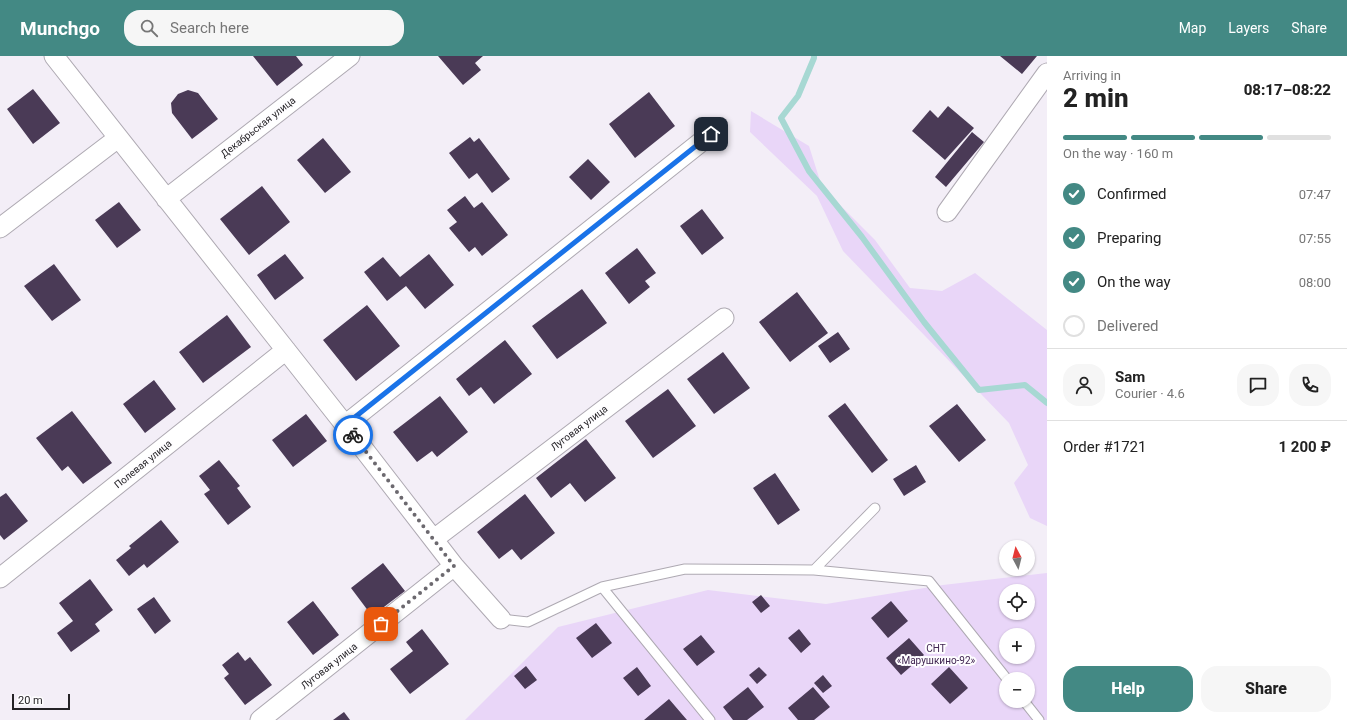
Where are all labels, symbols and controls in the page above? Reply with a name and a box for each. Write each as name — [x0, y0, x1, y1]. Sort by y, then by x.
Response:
search box — [124, 10, 404, 46]
text: Munchgo — [20, 17, 100, 40]
icon: search — [138, 17, 160, 39]
text: Search here — [170, 19, 249, 37]
text: Map — [1179, 20, 1206, 36]
text: Layers — [1228, 20, 1269, 36]
text: Share — [1291, 20, 1327, 36]
text: Arriving in — [1063, 68, 1121, 83]
text: 08:17–08:22 — [1244, 81, 1331, 99]
text: 2 min — [1063, 83, 1129, 113]
street label: Декабрьская улица — [218, 94, 298, 160]
pin — [694, 117, 728, 151]
icon: home — [700, 123, 722, 145]
text: On the way · 160 m — [1063, 146, 1173, 161]
icon: check — [1063, 183, 1085, 205]
text: Confirmed — [1097, 185, 1167, 203]
text: 07:47 — [1299, 187, 1331, 202]
icon: check — [1063, 227, 1085, 249]
text: Preparing — [1097, 229, 1161, 247]
text: 07:55 — [1299, 231, 1331, 246]
icon: check — [1063, 271, 1085, 293]
text: On the way — [1097, 273, 1171, 291]
text: 08:00 — [1299, 275, 1331, 290]
text: Delivered — [1097, 317, 1159, 335]
button: person — [1063, 364, 1105, 406]
button: chat — [1237, 364, 1279, 406]
button: phone — [1289, 364, 1331, 406]
text: Sam — [1115, 368, 1145, 386]
text: Courier · 4.6 — [1115, 386, 1185, 401]
street label: Луговая улица — [548, 403, 610, 453]
courier — [333, 415, 373, 455]
icon: bike — [342, 424, 364, 446]
street label: Полевая улица — [112, 438, 174, 490]
text: Order #1721 — [1063, 438, 1146, 456]
text: 1 200 ₽ — [1279, 438, 1331, 456]
north arrow — [999, 540, 1035, 576]
map controls — [999, 540, 1035, 708]
button: locate — [999, 584, 1035, 620]
pin — [364, 607, 398, 641]
icon: bag — [370, 613, 392, 635]
button: + — [999, 628, 1035, 664]
street label: Луговая улица — [299, 641, 359, 691]
park label: СНТ «Марушкино-92» — [897, 643, 976, 666]
button: Help — [1063, 666, 1193, 712]
button: Share — [1201, 666, 1331, 712]
button: − — [999, 672, 1035, 708]
scale bar — [12, 692, 70, 711]
text: 20 m — [18, 694, 43, 707]

